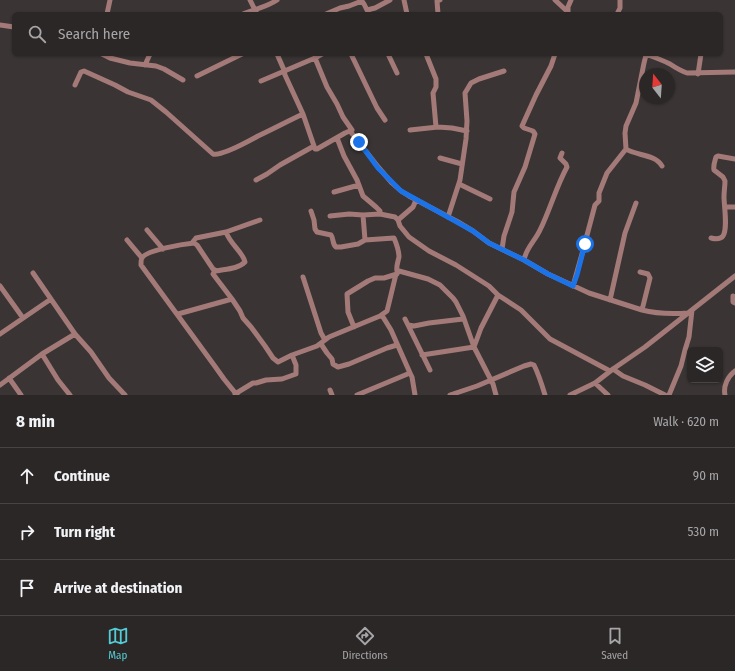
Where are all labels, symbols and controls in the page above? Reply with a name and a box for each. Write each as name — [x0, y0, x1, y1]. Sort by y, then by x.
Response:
search box — [12, 12, 723, 56]
icon: search — [26, 23, 48, 45]
text: Search here — [58, 25, 130, 43]
north arrow — [639, 68, 675, 104]
route end — [350, 133, 368, 151]
route start — [576, 235, 594, 253]
map controls — [687, 347, 723, 383]
button: layers — [687, 347, 723, 383]
text: 8 min — [16, 411, 55, 432]
text: Walk · 620 m — [653, 414, 719, 429]
icon: ahead — [16, 465, 38, 487]
text: Continue — [54, 467, 110, 485]
text: 90 m — [693, 468, 719, 483]
icon: right — [16, 521, 38, 543]
text: Turn right — [54, 523, 115, 541]
text: 530 m — [687, 524, 719, 539]
icon: arrive — [16, 577, 38, 599]
text: Arrive at destination — [54, 579, 182, 597]
tab: Map — [107, 625, 129, 662]
tab: Directions — [342, 625, 388, 662]
tab: Saved — [601, 625, 628, 662]

